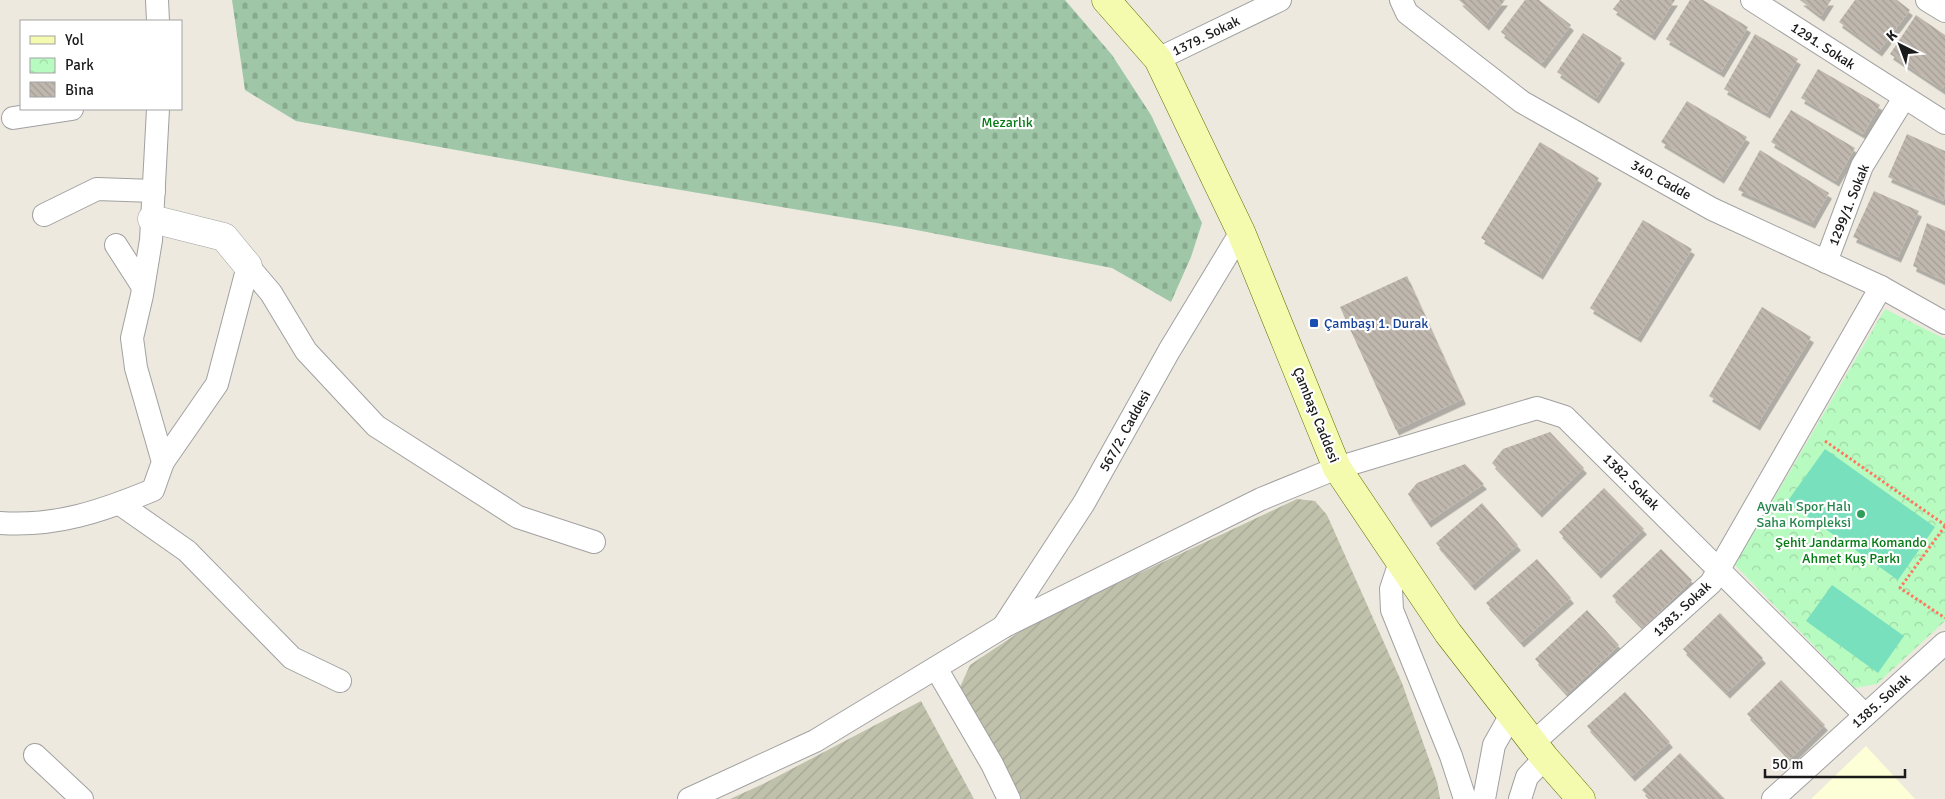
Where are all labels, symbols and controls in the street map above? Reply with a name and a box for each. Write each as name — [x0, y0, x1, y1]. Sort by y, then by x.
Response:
street label: 1379. Sokak — [1169, 12, 1243, 60]
street label: 1291. Sokak — [1788, 19, 1858, 73]
legend — [20, 20, 182, 110]
north arrow — [1875, 20, 1925, 70]
text: K — [1883, 26, 1901, 45]
text: Yol — [65, 31, 84, 49]
text: Park — [65, 56, 94, 74]
text: Bina — [65, 81, 94, 99]
park label: Mezarlık — [981, 114, 1033, 131]
street label: 340. Cadde — [1628, 156, 1694, 204]
street label: 1299/1. Sokak — [1825, 162, 1873, 248]
place label: Çambaşı 1. Durak — [1324, 315, 1428, 332]
marker: Çambaşı 1. Durak — [1308, 317, 1320, 329]
street label: Çambaşı Caddesi — [1289, 365, 1343, 465]
street label: 567/2. Caddesi — [1096, 387, 1154, 475]
street label: 1382. Sokak — [1599, 450, 1663, 514]
place label: Ayvalı Spor Halı Saha Kompleksi — [1756, 498, 1851, 531]
marker: Ayvalı Spor Halı Saha Kompleksi — [1855, 508, 1867, 520]
park label: Şehit Jandarma Komando Ahmet Kuş Parkı — [1775, 534, 1927, 567]
street label: 1383. Sokak — [1649, 578, 1715, 640]
street label: 1385. Sokak — [1848, 670, 1914, 732]
scale bar — [1765, 746, 1905, 778]
text: 50 m — [1772, 755, 1803, 773]

